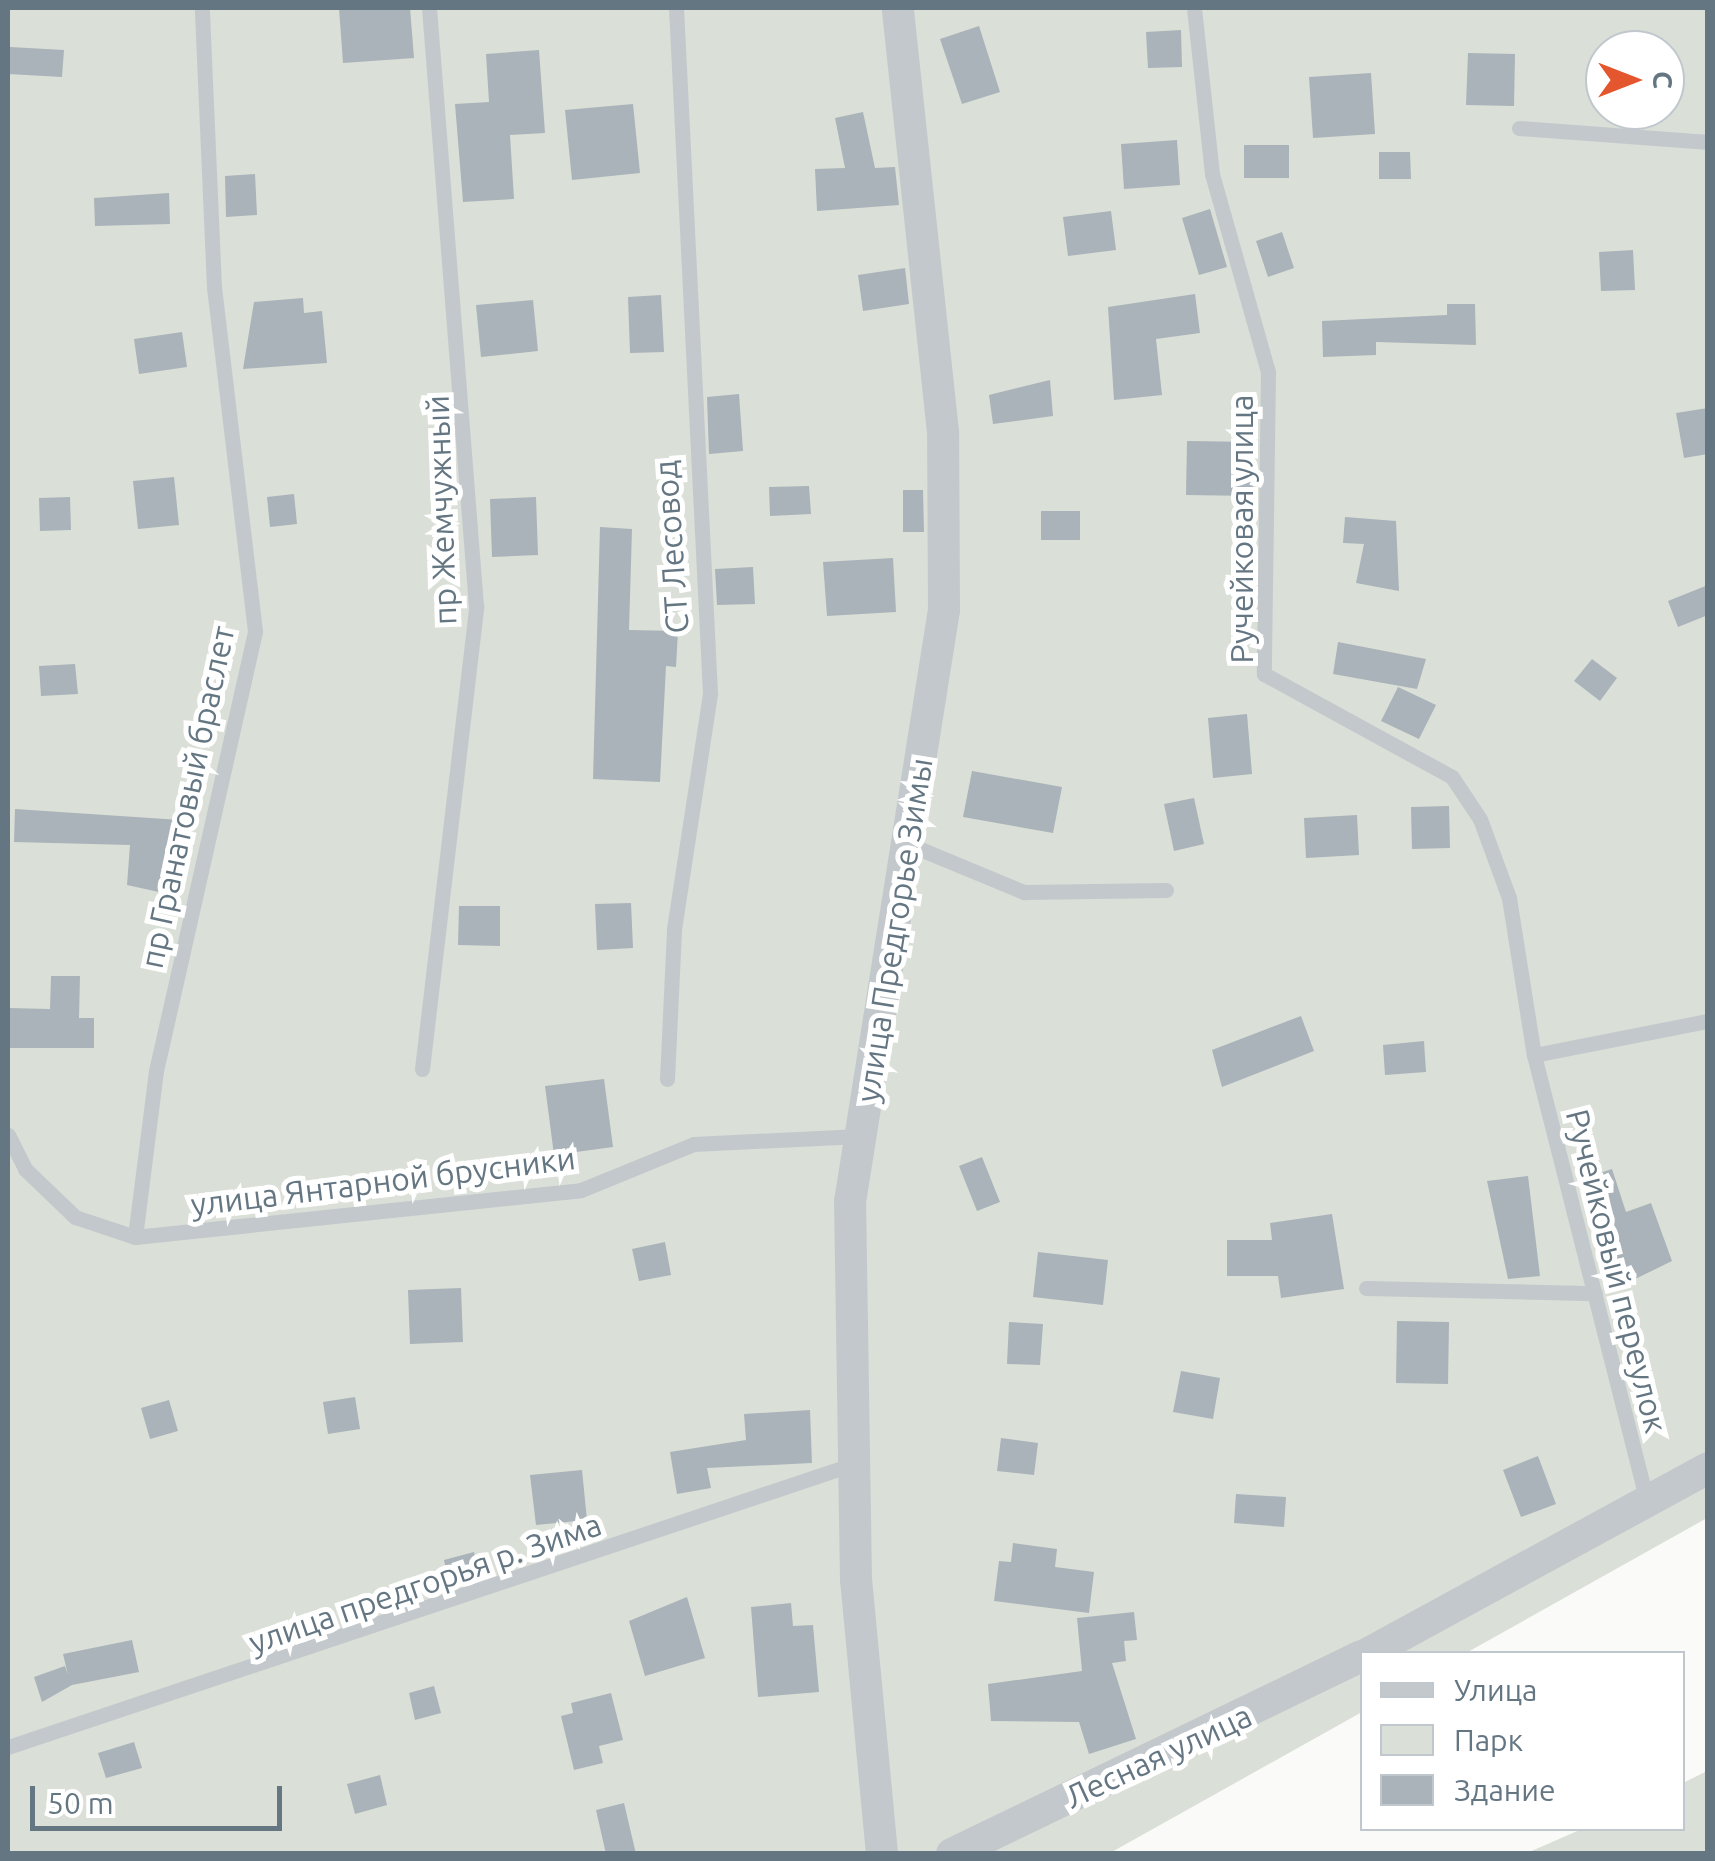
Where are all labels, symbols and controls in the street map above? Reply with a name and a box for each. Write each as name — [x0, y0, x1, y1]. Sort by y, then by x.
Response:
north arrow — [1585, 30, 1685, 130]
text: С — [1648, 71, 1679, 89]
street label: пр Жемчужный — [418, 394, 464, 626]
street label: Ручейковая улица — [1222, 394, 1260, 664]
street label: СТ Лесовод — [646, 459, 696, 635]
street label: пр Гранатовый браслет — [132, 622, 242, 972]
street label: улица Предгорье Зимы — [848, 755, 940, 1105]
street label: Ручейковый переулок — [1558, 1105, 1676, 1437]
street label: улица Янтарной брусники — [188, 1138, 578, 1224]
street label: улица предгорья р. Зима — [244, 1505, 606, 1661]
legend — [1360, 1651, 1685, 1831]
text: Улица — [1454, 1673, 1538, 1707]
street label: Лесная улица — [1058, 1696, 1258, 1816]
text: Парк — [1454, 1723, 1523, 1757]
scale bar — [35, 1766, 288, 1828]
text: Здание — [1454, 1773, 1556, 1807]
text: 50 m — [47, 1786, 114, 1820]

